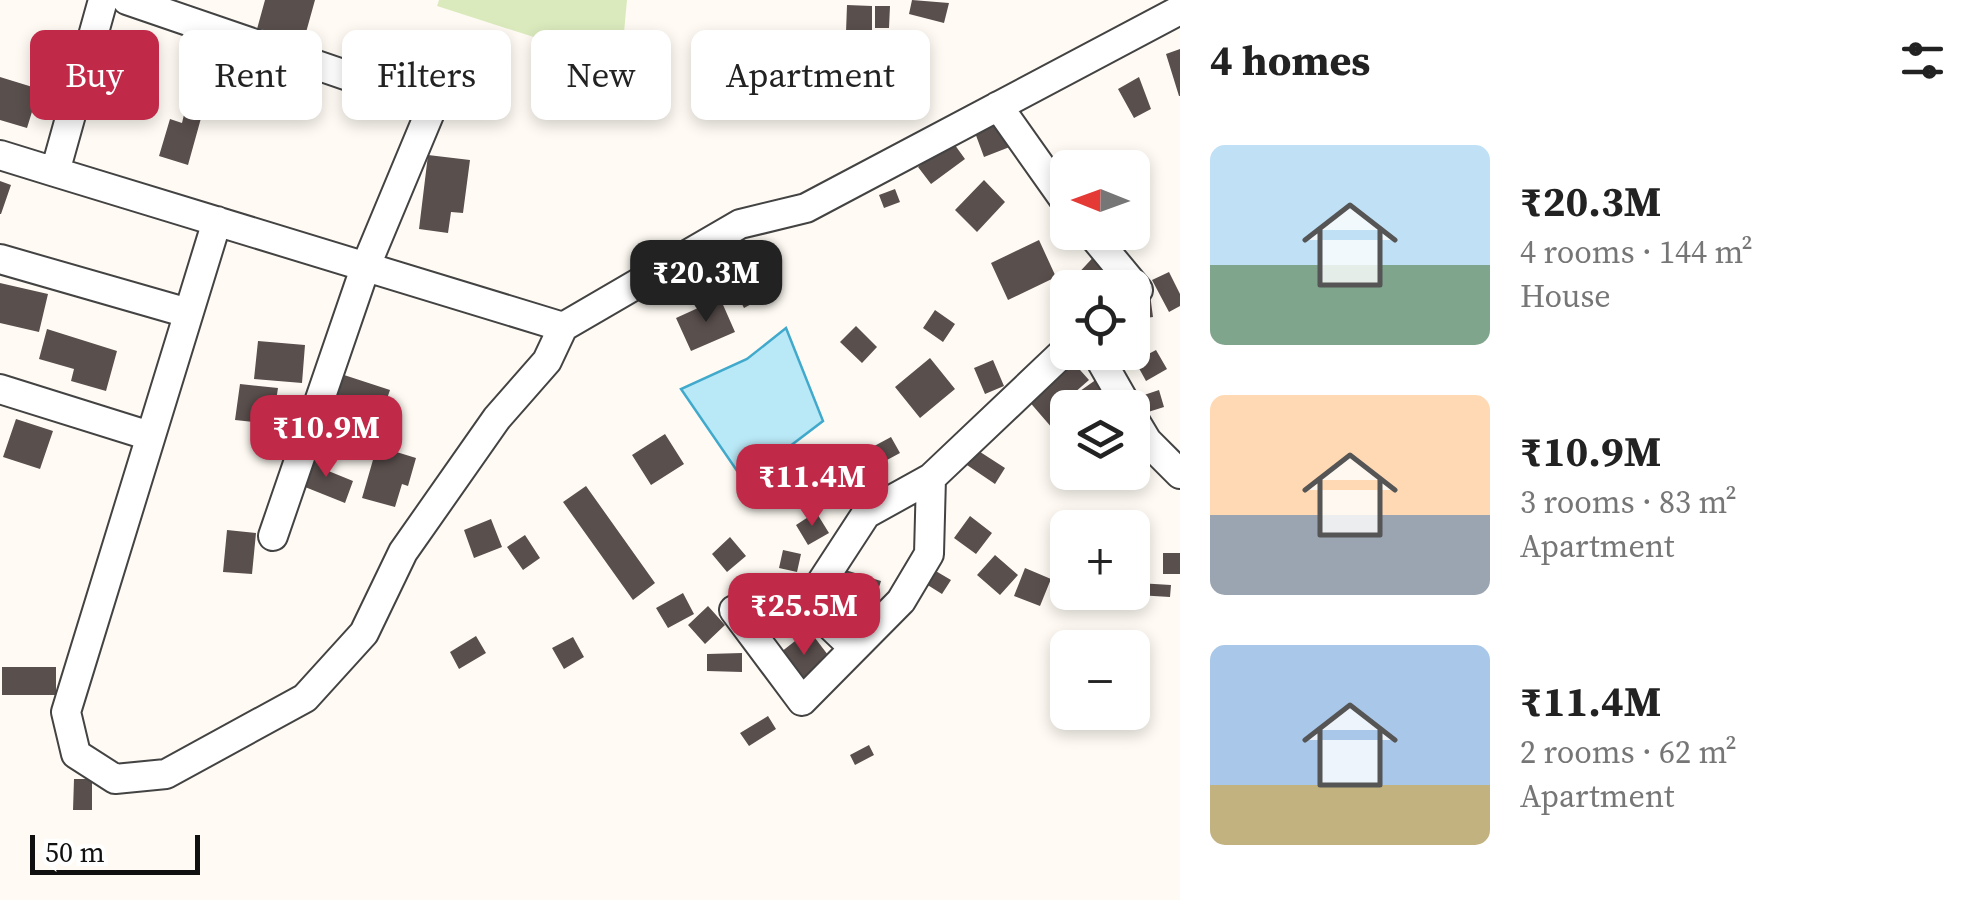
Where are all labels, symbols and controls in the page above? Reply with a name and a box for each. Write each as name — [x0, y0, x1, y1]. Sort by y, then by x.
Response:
chip: Buy — [30, 30, 159, 120]
chip: Rent — [179, 30, 322, 120]
chip: Filters — [342, 30, 511, 120]
chip: New — [531, 30, 671, 120]
chip: Apartment — [691, 30, 930, 120]
text: 4 homes — [1210, 31, 1370, 89]
icon: filters — [1895, 33, 1950, 88]
north arrow — [1050, 150, 1150, 250]
map controls — [1050, 150, 1150, 730]
text: ₹20.3M — [1520, 172, 1661, 230]
icon: home — [1290, 185, 1410, 305]
text: 4 rooms · 144 m² — [1520, 230, 1753, 274]
pin: ₹20.3M — [625, 240, 787, 325]
text: ₹20.3M — [652, 250, 760, 294]
button: locate — [1050, 270, 1150, 370]
text: House — [1520, 274, 1611, 318]
button: layers — [1050, 390, 1150, 490]
pin: ₹10.9M — [245, 395, 407, 480]
text: ₹10.9M — [272, 405, 380, 449]
text: ₹10.9M — [1520, 422, 1661, 480]
icon: home — [1290, 435, 1410, 555]
pin: ₹11.4M — [731, 444, 893, 529]
text: ₹11.4M — [758, 454, 866, 498]
text: 3 rooms · 83 m² — [1520, 480, 1737, 524]
button: + — [1050, 510, 1150, 610]
text: Apartment — [1520, 524, 1674, 568]
pin: ₹25.5M — [723, 573, 885, 658]
text: ₹25.5M — [750, 583, 858, 627]
button: − — [1050, 630, 1150, 730]
text: ₹11.4M — [1520, 672, 1661, 730]
icon: home — [1290, 685, 1410, 805]
text: 2 rooms · 62 m² — [1520, 730, 1737, 774]
text: Apartment — [1520, 774, 1674, 818]
scale bar — [30, 830, 200, 874]
text: 50 m — [45, 833, 105, 871]

